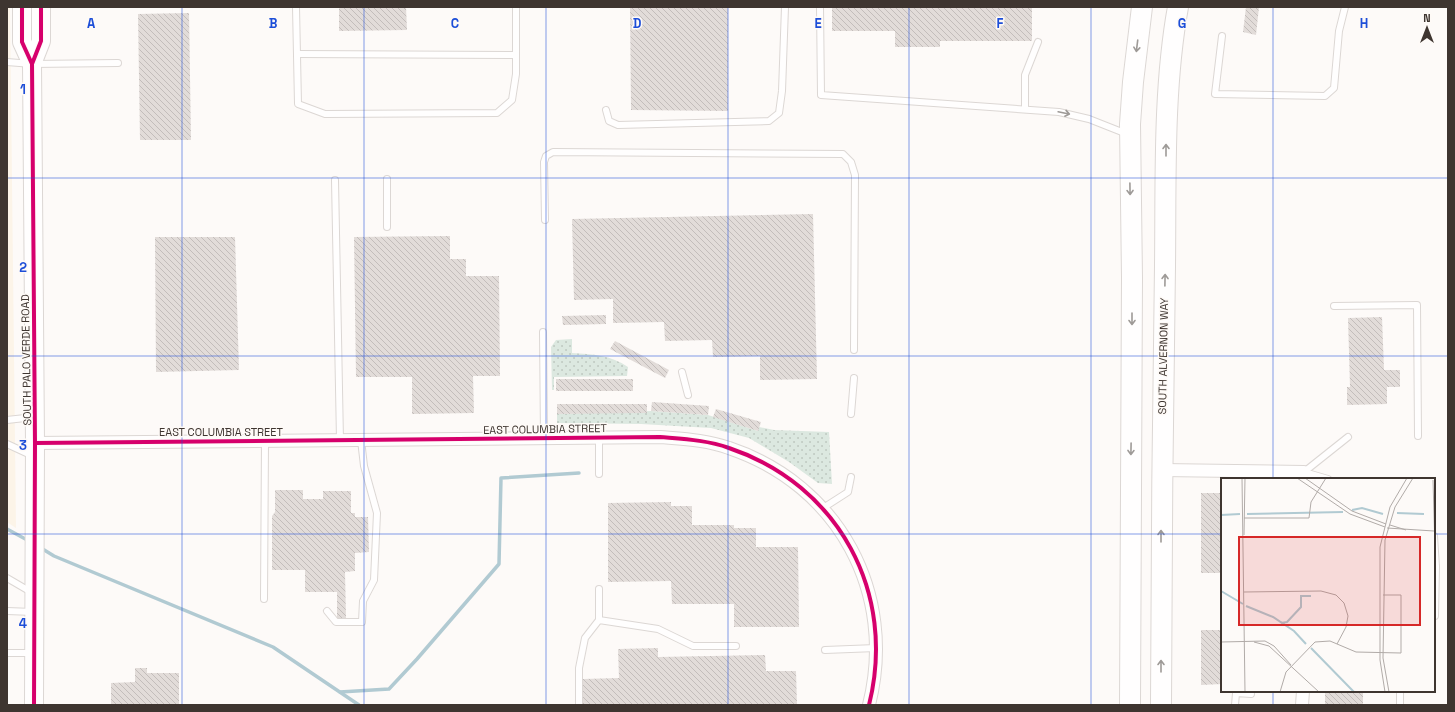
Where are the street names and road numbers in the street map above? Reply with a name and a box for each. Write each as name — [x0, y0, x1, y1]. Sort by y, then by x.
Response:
street label: SOUTH PALO VERDE ROAD — [18, 294, 34, 426]
street label: SOUTH ALVERNON WAY — [1155, 297, 1171, 414]
street label: EAST COLUMBIA STREET — [483, 421, 608, 437]
street label: EAST COLUMBIA STREET — [159, 425, 283, 439]

